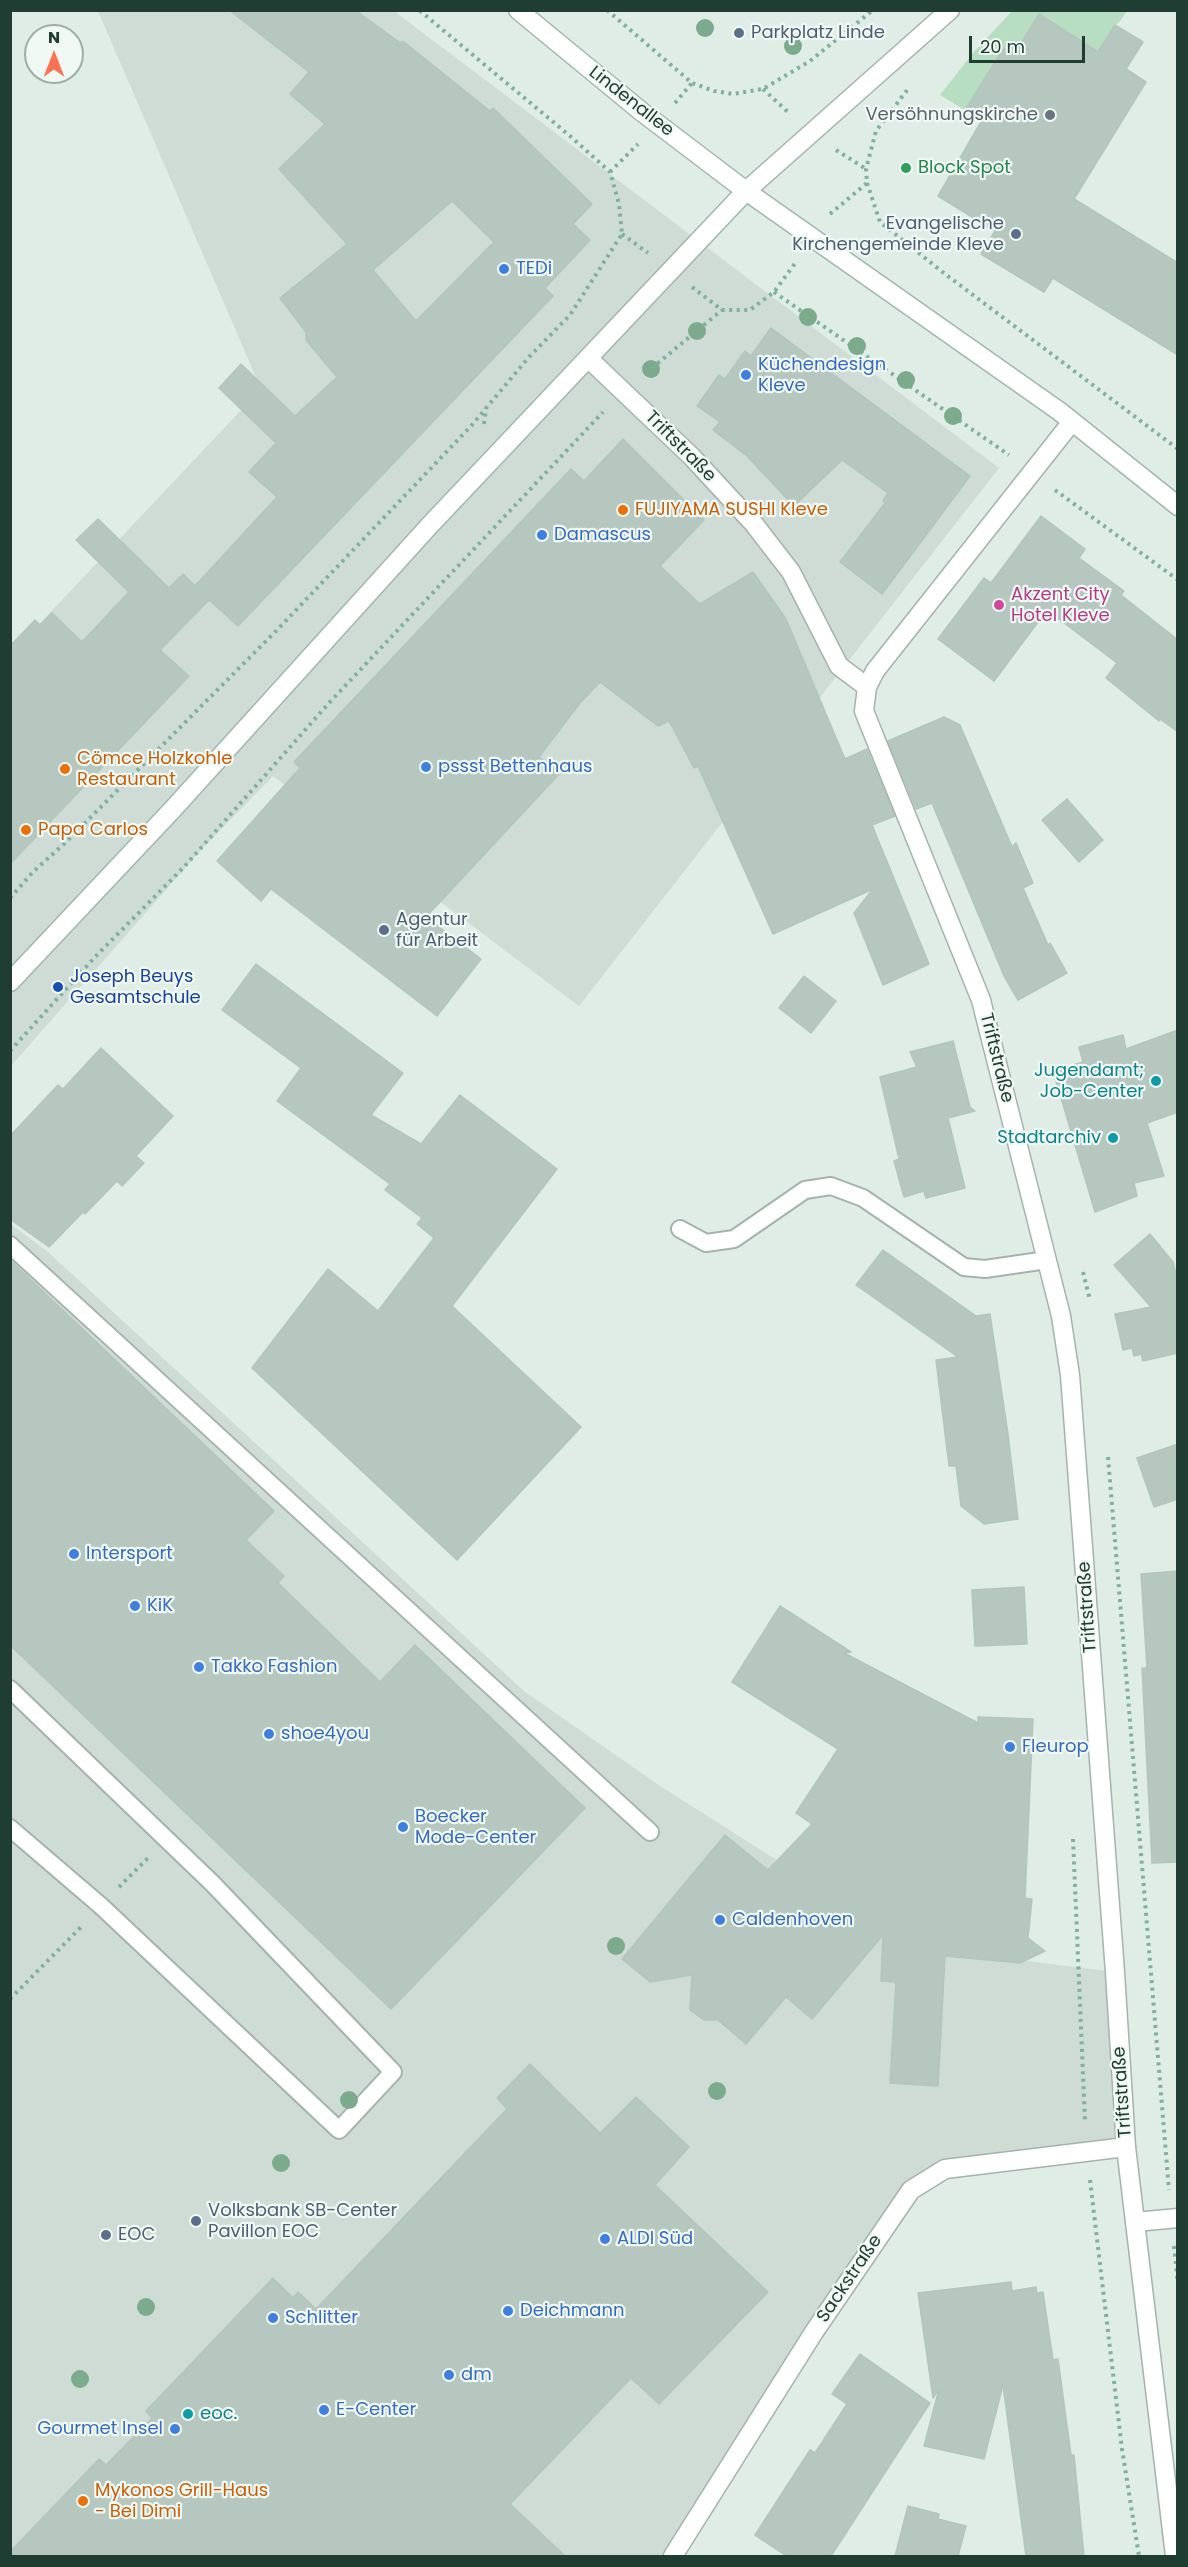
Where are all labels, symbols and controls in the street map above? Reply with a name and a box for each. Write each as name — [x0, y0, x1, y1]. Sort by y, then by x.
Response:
place label: Parkplatz Linde — [751, 22, 885, 44]
north arrow — [24, 24, 84, 84]
scale bar — [972, 24, 1088, 62]
text: N — [48, 26, 60, 49]
marker: Parkplatz Linde — [732, 26, 746, 40]
text: 20 m — [980, 34, 1025, 59]
street label: Lindenallee — [584, 62, 678, 142]
place label: Versöhnungskirche — [865, 104, 1038, 126]
marker: Versöhnungskirche — [1043, 108, 1057, 122]
place label: Block Spot — [918, 157, 1011, 179]
marker: Block Spot — [899, 161, 913, 175]
place label: Evangelische Kirchengemeinde Kleve — [792, 213, 1004, 256]
marker: Evangelische Kirchengemeinde Kleve — [1009, 227, 1023, 241]
place label: TEDi — [516, 258, 552, 280]
marker: TEDi — [497, 262, 511, 276]
place label: Küchendesign Kleve — [758, 354, 886, 397]
marker: Küchendesign Kleve — [739, 368, 753, 382]
street label: Triftstraße — [640, 407, 720, 487]
place label: FUJIYAMA SUSHI Kleve — [635, 499, 828, 521]
marker: FUJIYAMA SUSHI Kleve — [616, 503, 630, 517]
place label: Damascus — [554, 524, 651, 546]
marker: Damascus — [535, 528, 549, 542]
place label: Akzent City Hotel Kleve — [1011, 584, 1110, 626]
marker: Akzent City Hotel Kleve — [992, 598, 1006, 612]
place label: Cömce Holzkohle Restaurant — [77, 748, 232, 790]
place label: pssst Bettenhaus — [438, 756, 592, 778]
marker: pssst Bettenhaus — [419, 760, 433, 774]
marker: Cömce Holzkohle Restaurant — [58, 762, 72, 776]
place label: Papa Carlos — [38, 819, 148, 841]
marker: Papa Carlos — [19, 823, 33, 837]
place label: Agentur für Arbeit — [396, 909, 478, 952]
marker: Agentur für Arbeit — [377, 923, 391, 937]
place label: Joseph Beuys Gesamtschule — [70, 966, 201, 1008]
marker: Joseph Beuys Gesamtschule — [51, 980, 65, 994]
street label: Triftstraße — [974, 1011, 1018, 1105]
place label: Jugendamt; Job-Center — [1034, 1060, 1144, 1102]
marker: Jugendamt; Job-Center — [1149, 1074, 1163, 1088]
place label: Stadtarchiv — [997, 1127, 1101, 1149]
marker: Stadtarchiv — [1106, 1131, 1120, 1145]
place label: Intersport — [86, 1543, 173, 1565]
marker: Intersport — [67, 1547, 81, 1561]
street label: Triftstraße — [1074, 1561, 1102, 1653]
place label: KiK — [147, 1595, 173, 1617]
marker: KiK — [128, 1599, 142, 1613]
place label: Takko Fashion — [211, 1656, 337, 1678]
marker: Takko Fashion — [192, 1660, 206, 1674]
place label: shoe4you — [281, 1723, 369, 1745]
marker: shoe4you — [262, 1727, 276, 1741]
place label: Fleurop — [1022, 1736, 1089, 1758]
marker: Fleurop — [1003, 1740, 1017, 1754]
place label: Boecker Mode-Center — [415, 1806, 536, 1848]
marker: Boecker Mode-Center — [396, 1820, 410, 1834]
place label: Caldenhoven — [732, 1909, 853, 1931]
marker: Caldenhoven — [713, 1913, 727, 1927]
street label: Triftstraße — [1109, 2046, 1137, 2138]
place label: Volksbank SB-Center Pavillon EOC — [208, 2200, 397, 2242]
marker: Volksbank SB-Center Pavillon EOC — [189, 2214, 203, 2228]
place label: EOC — [118, 2224, 155, 2246]
marker: EOC — [99, 2228, 113, 2242]
place label: ALDI Süd — [617, 2228, 693, 2250]
street label: Sackstraße — [813, 2231, 887, 2327]
marker: ALDI Süd — [598, 2232, 612, 2246]
place label: Deichmann — [520, 2300, 625, 2322]
marker: Deichmann — [501, 2304, 515, 2318]
place label: Schlitter — [285, 2307, 358, 2329]
marker: Schlitter — [266, 2311, 280, 2325]
place label: dm — [461, 2364, 492, 2386]
marker: dm — [442, 2368, 456, 2382]
place label: E-Center — [336, 2399, 416, 2421]
place label: eoc. — [200, 2403, 237, 2425]
marker: E-Center — [317, 2403, 331, 2417]
marker: eoc. — [181, 2407, 195, 2421]
place label: Gourmet Insel — [37, 2418, 163, 2440]
marker: Gourmet Insel — [168, 2422, 182, 2436]
place label: Mykonos Grill-Haus - Bei Dimi — [95, 2480, 268, 2522]
marker: Mykonos Grill-Haus - Bei Dimi — [76, 2494, 90, 2508]

